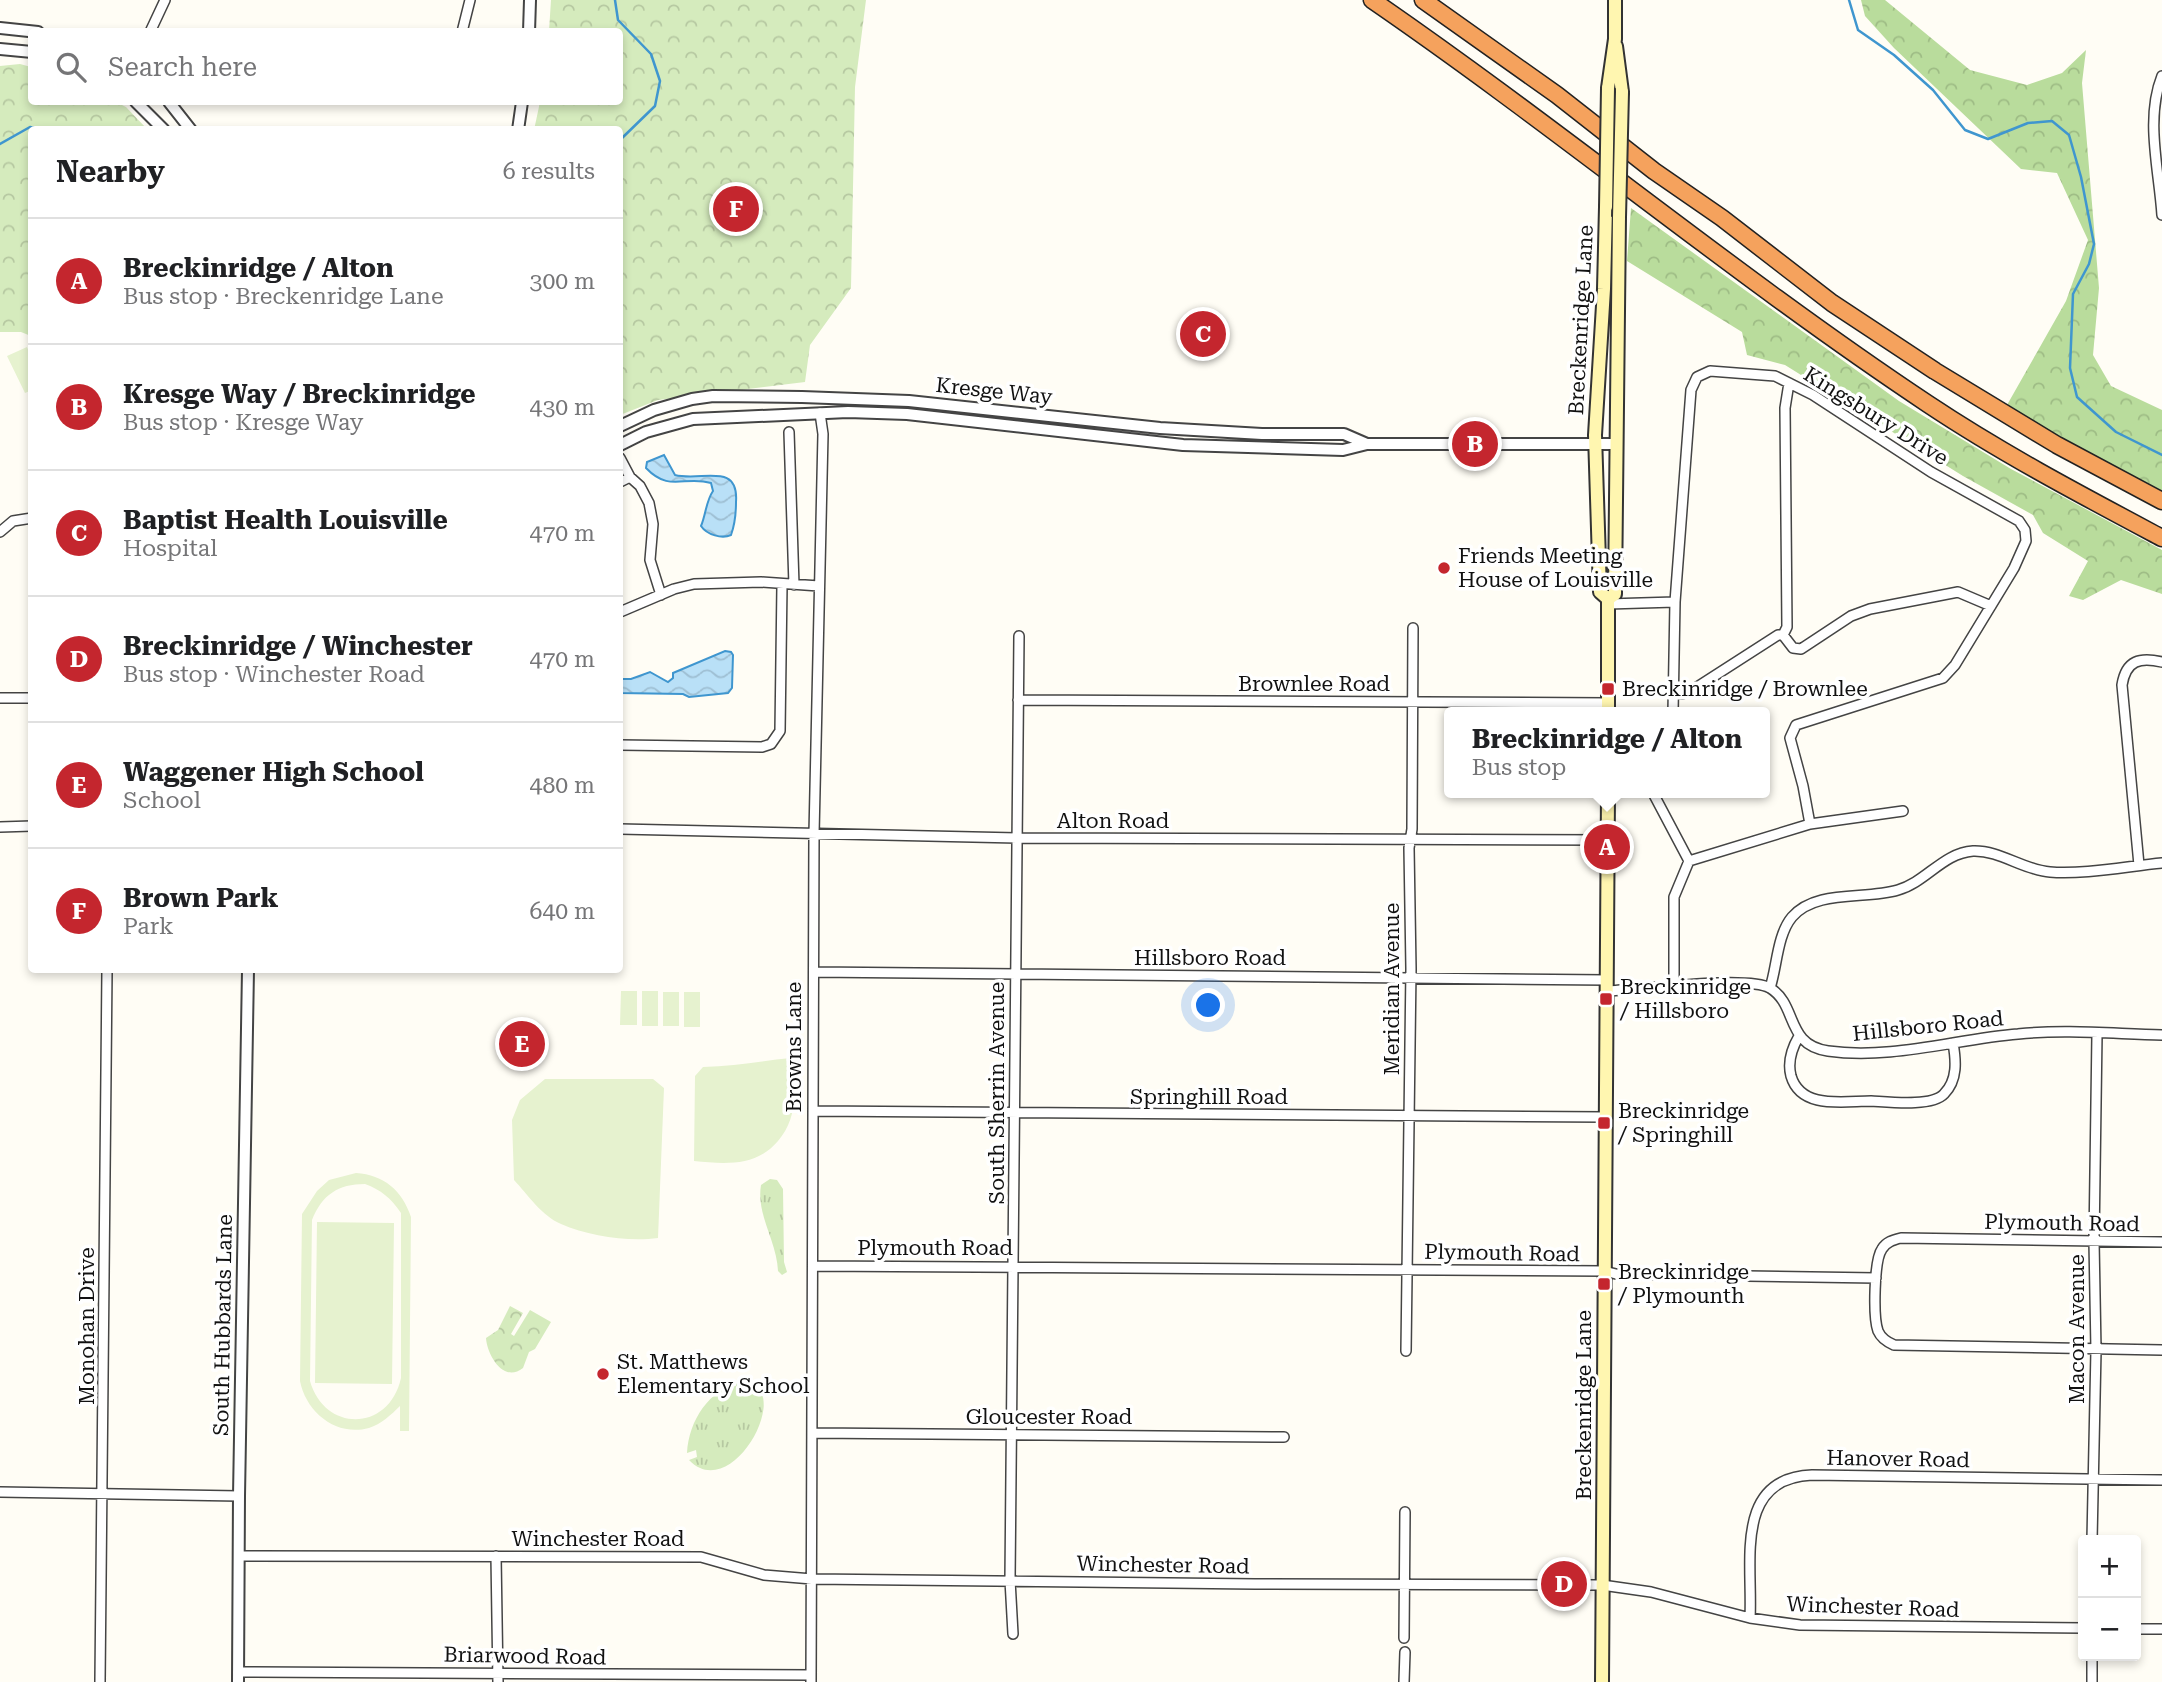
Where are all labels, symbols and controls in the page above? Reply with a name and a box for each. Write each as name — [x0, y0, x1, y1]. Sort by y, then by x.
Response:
search box — [28, 28, 623, 105]
icon: search — [52, 48, 90, 86]
text: Search here — [108, 52, 257, 82]
text: Nearby — [56, 154, 165, 189]
text: 6 results — [503, 158, 595, 185]
pin: F — [713, 183, 759, 235]
street label: Breckenridge Lane — [1564, 224, 1598, 416]
text: Breckinridge / Alton — [123, 253, 394, 283]
text: A — [71, 268, 87, 295]
text: 300 m — [530, 268, 595, 295]
text: Bus stop · Breckenridge Lane — [123, 283, 444, 310]
pin: C — [1180, 308, 1226, 360]
street label: Kingsbury Drive — [1799, 362, 1953, 470]
street label: Kresge Way — [934, 373, 1054, 409]
text: Kresge Way / Breckinridge — [123, 379, 476, 409]
text: B — [71, 394, 87, 421]
text: 430 m — [530, 394, 595, 421]
text: Bus stop · Kresge Way — [123, 409, 363, 436]
pin: B — [1452, 418, 1498, 470]
text: Baptist Health Louisville — [123, 505, 448, 535]
text: C — [71, 520, 87, 547]
text: 470 m — [530, 520, 595, 547]
text: Hospital — [123, 535, 217, 562]
place label: Friends Meeting House of Louisville — [1458, 544, 1653, 592]
marker: Friends Meeting House of Louisville — [1436, 560, 1452, 576]
text: Breckinridge / Winchester — [123, 631, 473, 661]
text: D — [70, 646, 88, 673]
text: 470 m — [530, 646, 595, 673]
text: Bus stop · Winchester Road — [123, 661, 425, 688]
street label: Brownlee Road — [1238, 672, 1391, 696]
place label: Breckinridge / Brownlee — [1622, 677, 1868, 701]
marker: Breckinridge / Brownlee — [1600, 681, 1616, 697]
popup — [1444, 707, 1770, 798]
text: Breckinridge / Alton — [1472, 724, 1742, 754]
text: Bus stop — [1472, 754, 1566, 781]
text: Waggener High School — [123, 757, 424, 787]
text: E — [72, 772, 86, 799]
text: 480 m — [530, 772, 595, 799]
text: School — [123, 787, 201, 814]
street label: Alton Road — [1057, 809, 1170, 833]
pin: A — [1584, 821, 1630, 873]
text: Brown Park — [123, 883, 278, 913]
text: F — [72, 898, 86, 925]
text: 640 m — [530, 898, 595, 925]
street label: Meridian Avenue — [1380, 903, 1404, 1075]
text: Park — [123, 913, 174, 940]
street label: Hillsboro Road — [1134, 946, 1286, 970]
place label: Breckinridge / Hillsboro — [1619, 975, 1751, 1023]
street label: Browns Lane — [782, 982, 806, 1112]
street label: South Sherrin Avenue — [985, 982, 1009, 1204]
your location — [1191, 988, 1225, 1022]
marker: Breckinridge / Hillsboro — [1598, 991, 1614, 1007]
street label: Hillsboro Road — [1851, 1006, 2005, 1046]
pin: E — [499, 1018, 545, 1070]
street label: Springhill Road — [1130, 1085, 1288, 1109]
place label: Breckinridge / Springhill — [1617, 1099, 1749, 1147]
marker: Breckinridge / Springhill — [1596, 1115, 1612, 1131]
street label: Plymouth Road — [1984, 1210, 2141, 1236]
street label: South Hubbards Lane — [209, 1214, 237, 1436]
street label: Plymouth Road — [857, 1236, 1013, 1260]
street label: Plymouth Road — [1424, 1240, 1581, 1266]
street label: Monohan Drive — [75, 1247, 99, 1405]
street label: Macon Avenue — [2065, 1254, 2089, 1404]
place label: Breckinridge / Plymounth — [1617, 1260, 1749, 1308]
marker: Breckinridge / Plymounth — [1596, 1276, 1612, 1292]
street label: Breckenridge Lane — [1572, 1310, 1596, 1500]
place label: St. Matthews Elementary School — [617, 1350, 810, 1398]
marker: St. Matthews Elementary School — [595, 1366, 611, 1382]
street label: Gloucester Road — [966, 1405, 1133, 1429]
street label: Hanover Road — [1826, 1446, 1970, 1472]
street label: Winchester Road — [511, 1527, 685, 1551]
map controls — [2078, 1535, 2141, 1661]
button: + — [2078, 1535, 2141, 1598]
street label: Winchester Road — [1076, 1551, 1250, 1579]
pin: D — [1541, 1558, 1587, 1610]
street label: Winchester Road — [1786, 1592, 1960, 1622]
button: − — [2078, 1598, 2141, 1661]
street label: Briarwood Road — [443, 1643, 607, 1669]

